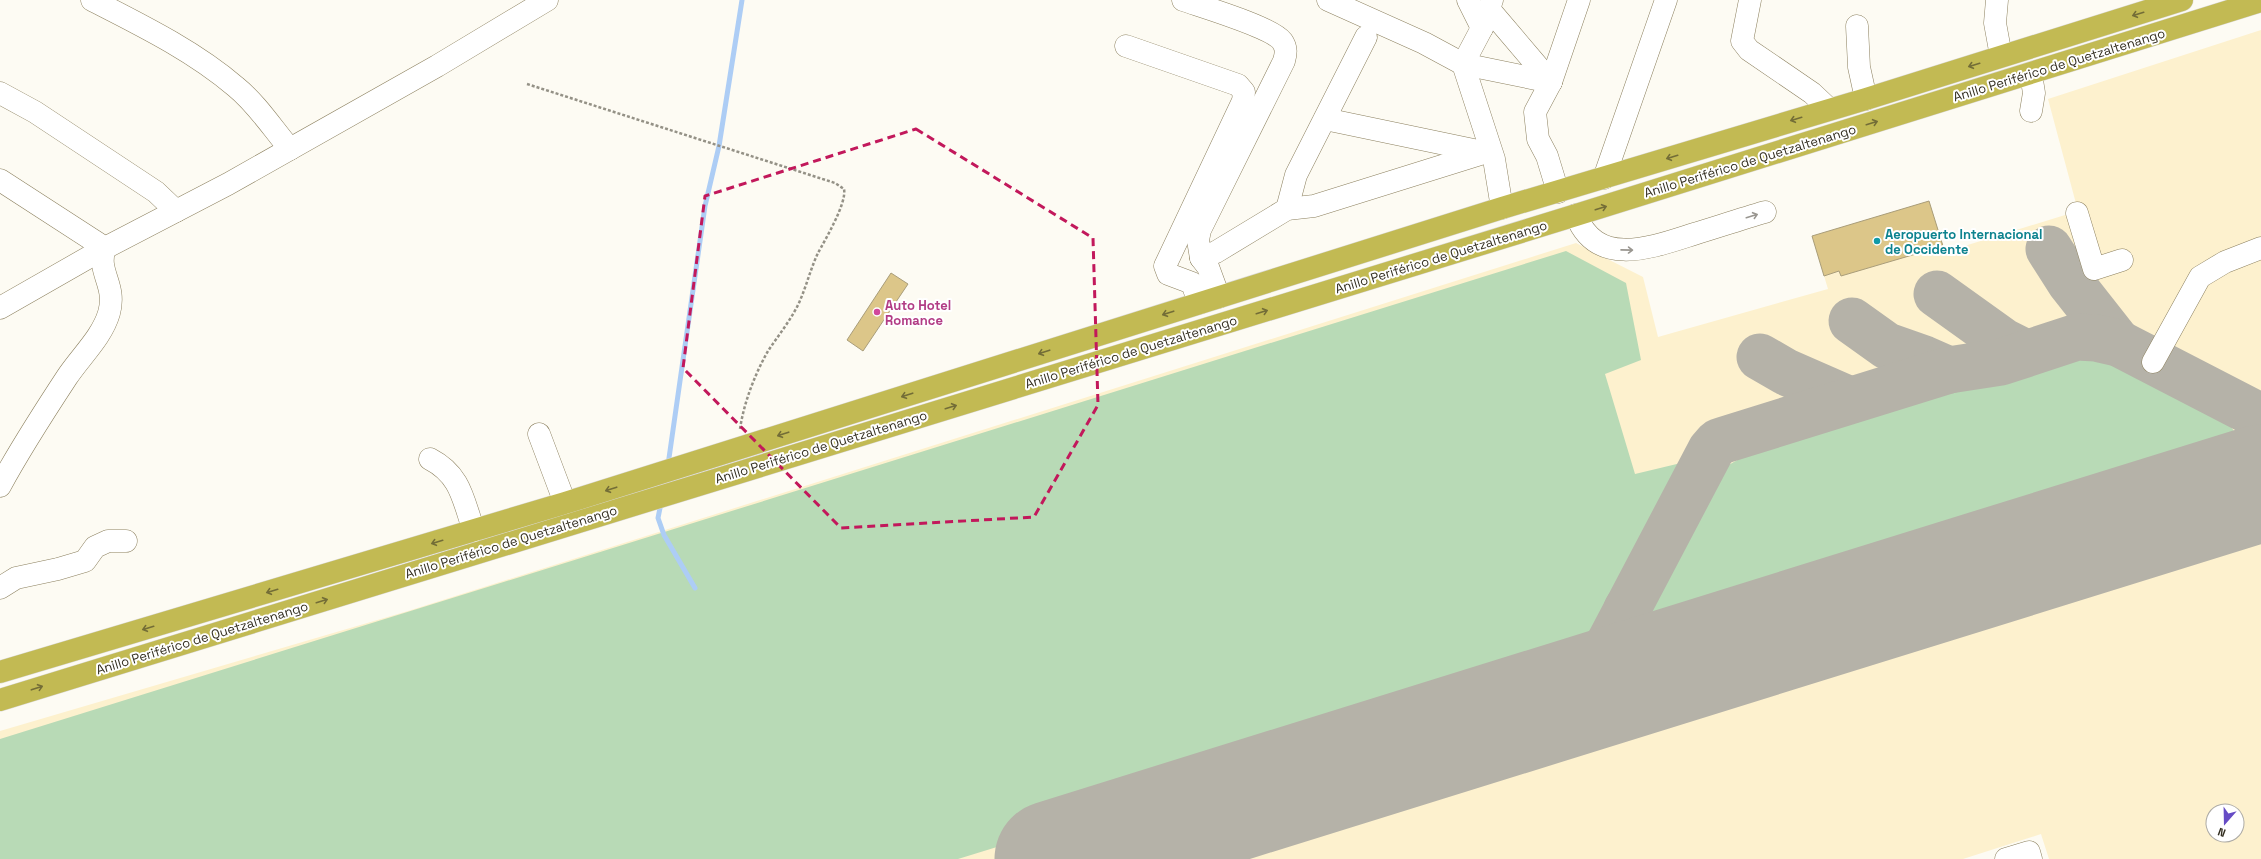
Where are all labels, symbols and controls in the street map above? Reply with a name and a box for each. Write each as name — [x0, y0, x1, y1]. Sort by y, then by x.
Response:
one-way arrow — [2132, 10, 2144, 18]
street label: Anillo Periférico de Quetzaltenango — [1951, 25, 2167, 105]
one-way arrow — [1967, 62, 1980, 69]
one-way arrow — [1790, 116, 1803, 123]
one-way arrow — [1865, 119, 1878, 126]
street label: Anillo Periférico de Quetzaltenango — [1642, 121, 1858, 201]
one-way arrow — [1666, 154, 1678, 162]
one-way arrow — [1594, 204, 1607, 211]
one-way arrow — [1746, 212, 1759, 219]
street label: Anillo Periférico de Quetzaltenango — [1333, 217, 1549, 297]
place label: Aeropuerto Internacional de Occidente — [1885, 226, 2043, 258]
marker: Aeropuerto Internacional de Occidente — [1872, 236, 1882, 246]
one-way arrow — [1620, 246, 1633, 254]
place label: Auto Hotel Romance — [885, 297, 951, 329]
marker: Auto Hotel Romance — [872, 307, 882, 317]
one-way arrow — [1256, 308, 1269, 315]
one-way arrow — [1162, 310, 1175, 317]
street label: Anillo Periférico de Quetzaltenango — [1023, 312, 1239, 392]
one-way arrow — [1038, 349, 1051, 356]
one-way arrow — [901, 392, 914, 399]
one-way arrow — [944, 403, 957, 410]
street label: Anillo Periférico de Quetzaltenango — [713, 407, 929, 487]
one-way arrow — [777, 431, 790, 438]
one-way arrow — [604, 486, 617, 493]
street label: Anillo Periférico de Quetzaltenango — [403, 502, 619, 582]
one-way arrow — [431, 539, 444, 546]
one-way arrow — [266, 588, 279, 595]
one-way arrow — [315, 597, 328, 604]
street label: Anillo Periférico de Quetzaltenango — [94, 598, 310, 678]
one-way arrow — [141, 625, 154, 632]
one-way arrow — [31, 684, 43, 692]
north arrow — [2205, 803, 2245, 843]
text: N — [2216, 825, 2227, 840]

